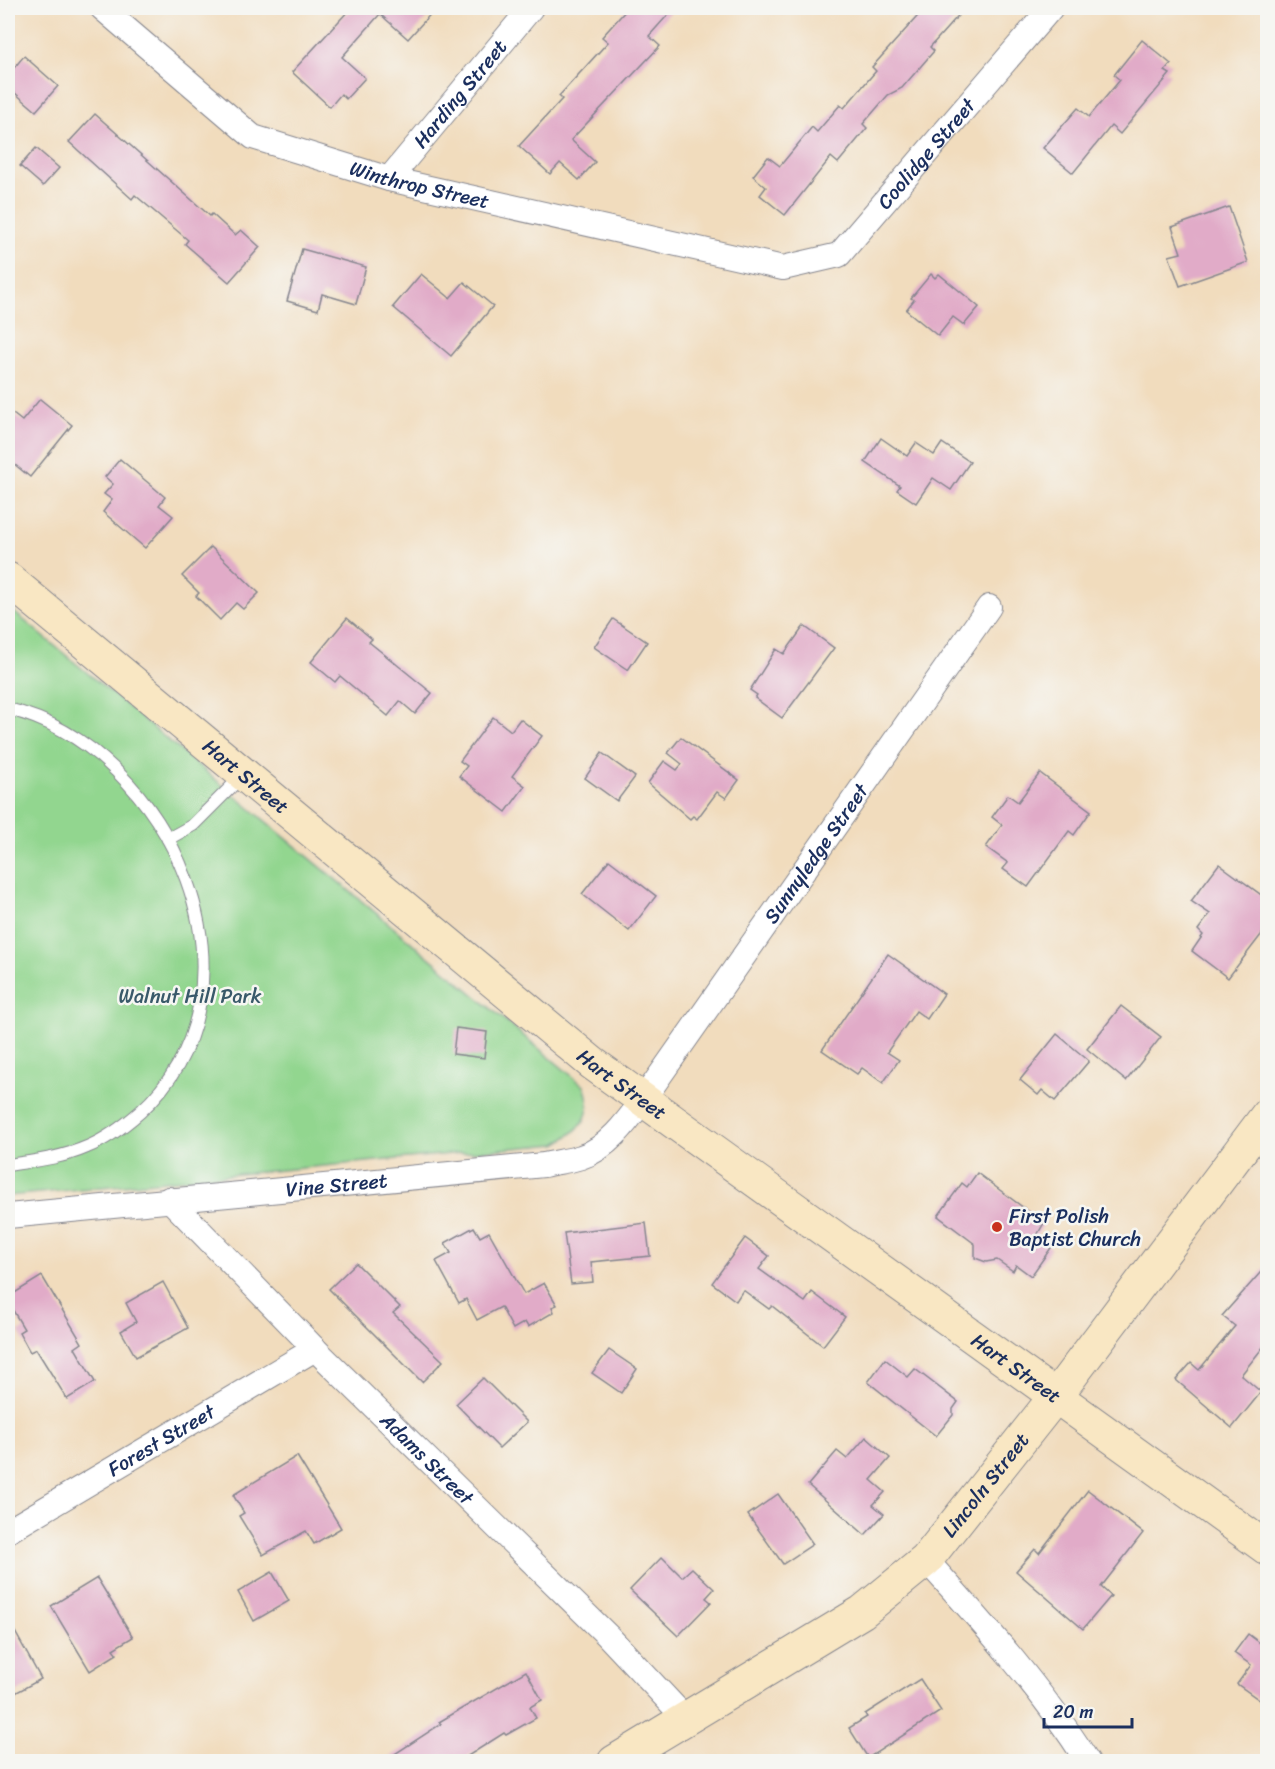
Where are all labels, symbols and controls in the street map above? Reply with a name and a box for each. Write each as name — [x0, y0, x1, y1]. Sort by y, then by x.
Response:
street label: Harding Street — [404, 31, 516, 156]
street label: Coolidge Street — [868, 89, 985, 217]
street label: Winthrop Street — [345, 150, 493, 219]
street label: Hart Street — [195, 729, 298, 823]
street label: Sunnyledge Street — [754, 775, 878, 931]
park label: Walnut Hill Park — [119, 979, 262, 1014]
street label: Hart Street — [569, 1039, 674, 1129]
street label: Vine Street — [284, 1162, 389, 1207]
place label: First Polish Baptist Church — [1009, 1199, 1141, 1257]
marker: First Polish Baptist Church — [990, 1220, 1004, 1234]
street label: Hart Street — [964, 1323, 1069, 1413]
street label: Forest Street — [101, 1394, 223, 1486]
street label: Adams Street — [371, 1403, 483, 1514]
street label: Lincoln Street — [932, 1424, 1038, 1545]
scale bar — [1044, 1691, 1132, 1729]
text: 20 m — [1053, 1696, 1093, 1728]

